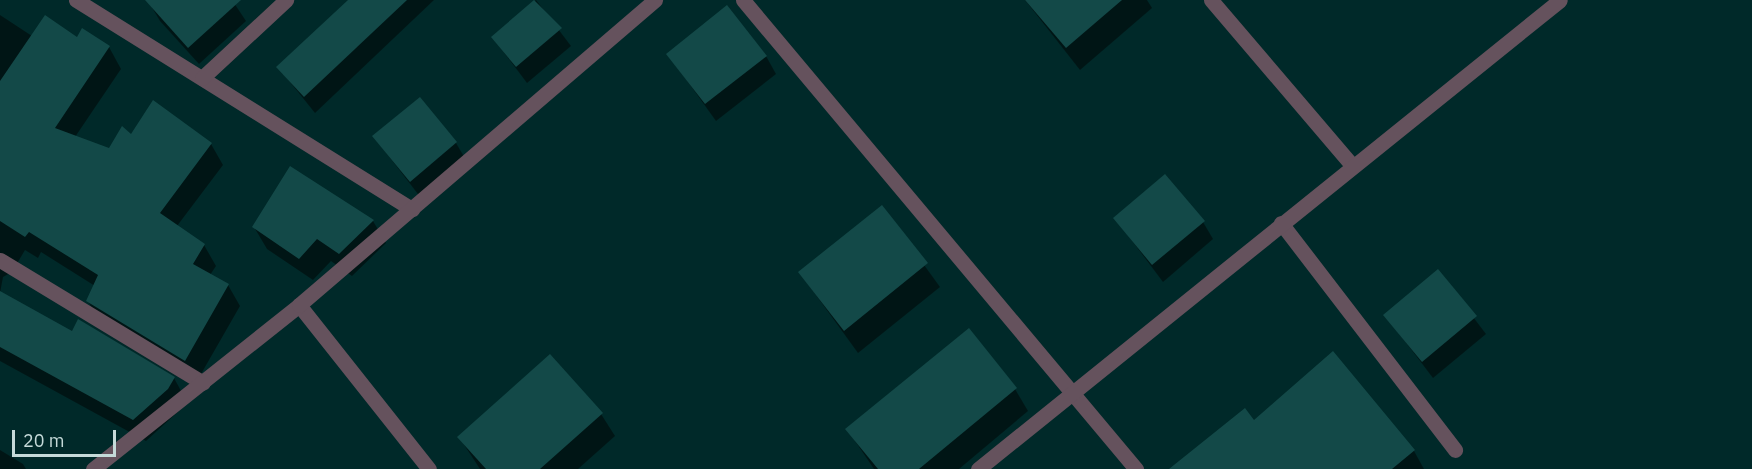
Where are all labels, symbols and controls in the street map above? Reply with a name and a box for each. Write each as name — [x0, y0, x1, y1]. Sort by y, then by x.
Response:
scale bar — [15, 418, 118, 456]
text: 20 m — [23, 429, 65, 452]

